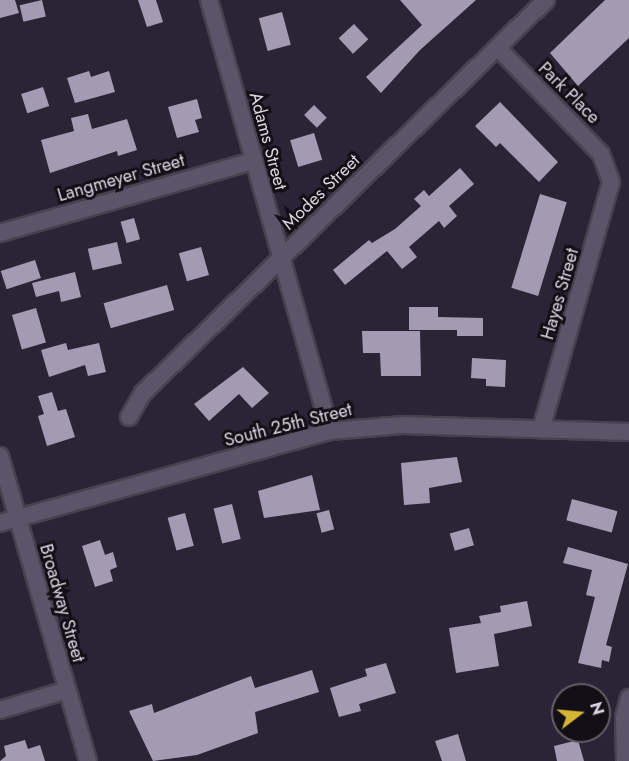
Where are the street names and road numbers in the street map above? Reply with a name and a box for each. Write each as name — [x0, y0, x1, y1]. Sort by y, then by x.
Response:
street label: Park Place — [534, 58, 604, 128]
street label: Adams Street — [245, 90, 291, 192]
street label: Langmeyer Street — [55, 150, 187, 206]
street label: Modes Street — [278, 150, 364, 234]
street label: Hayes Street — [537, 246, 583, 342]
street label: South 25th Street — [222, 399, 354, 451]
street label: Broadway Street — [35, 541, 89, 665]

